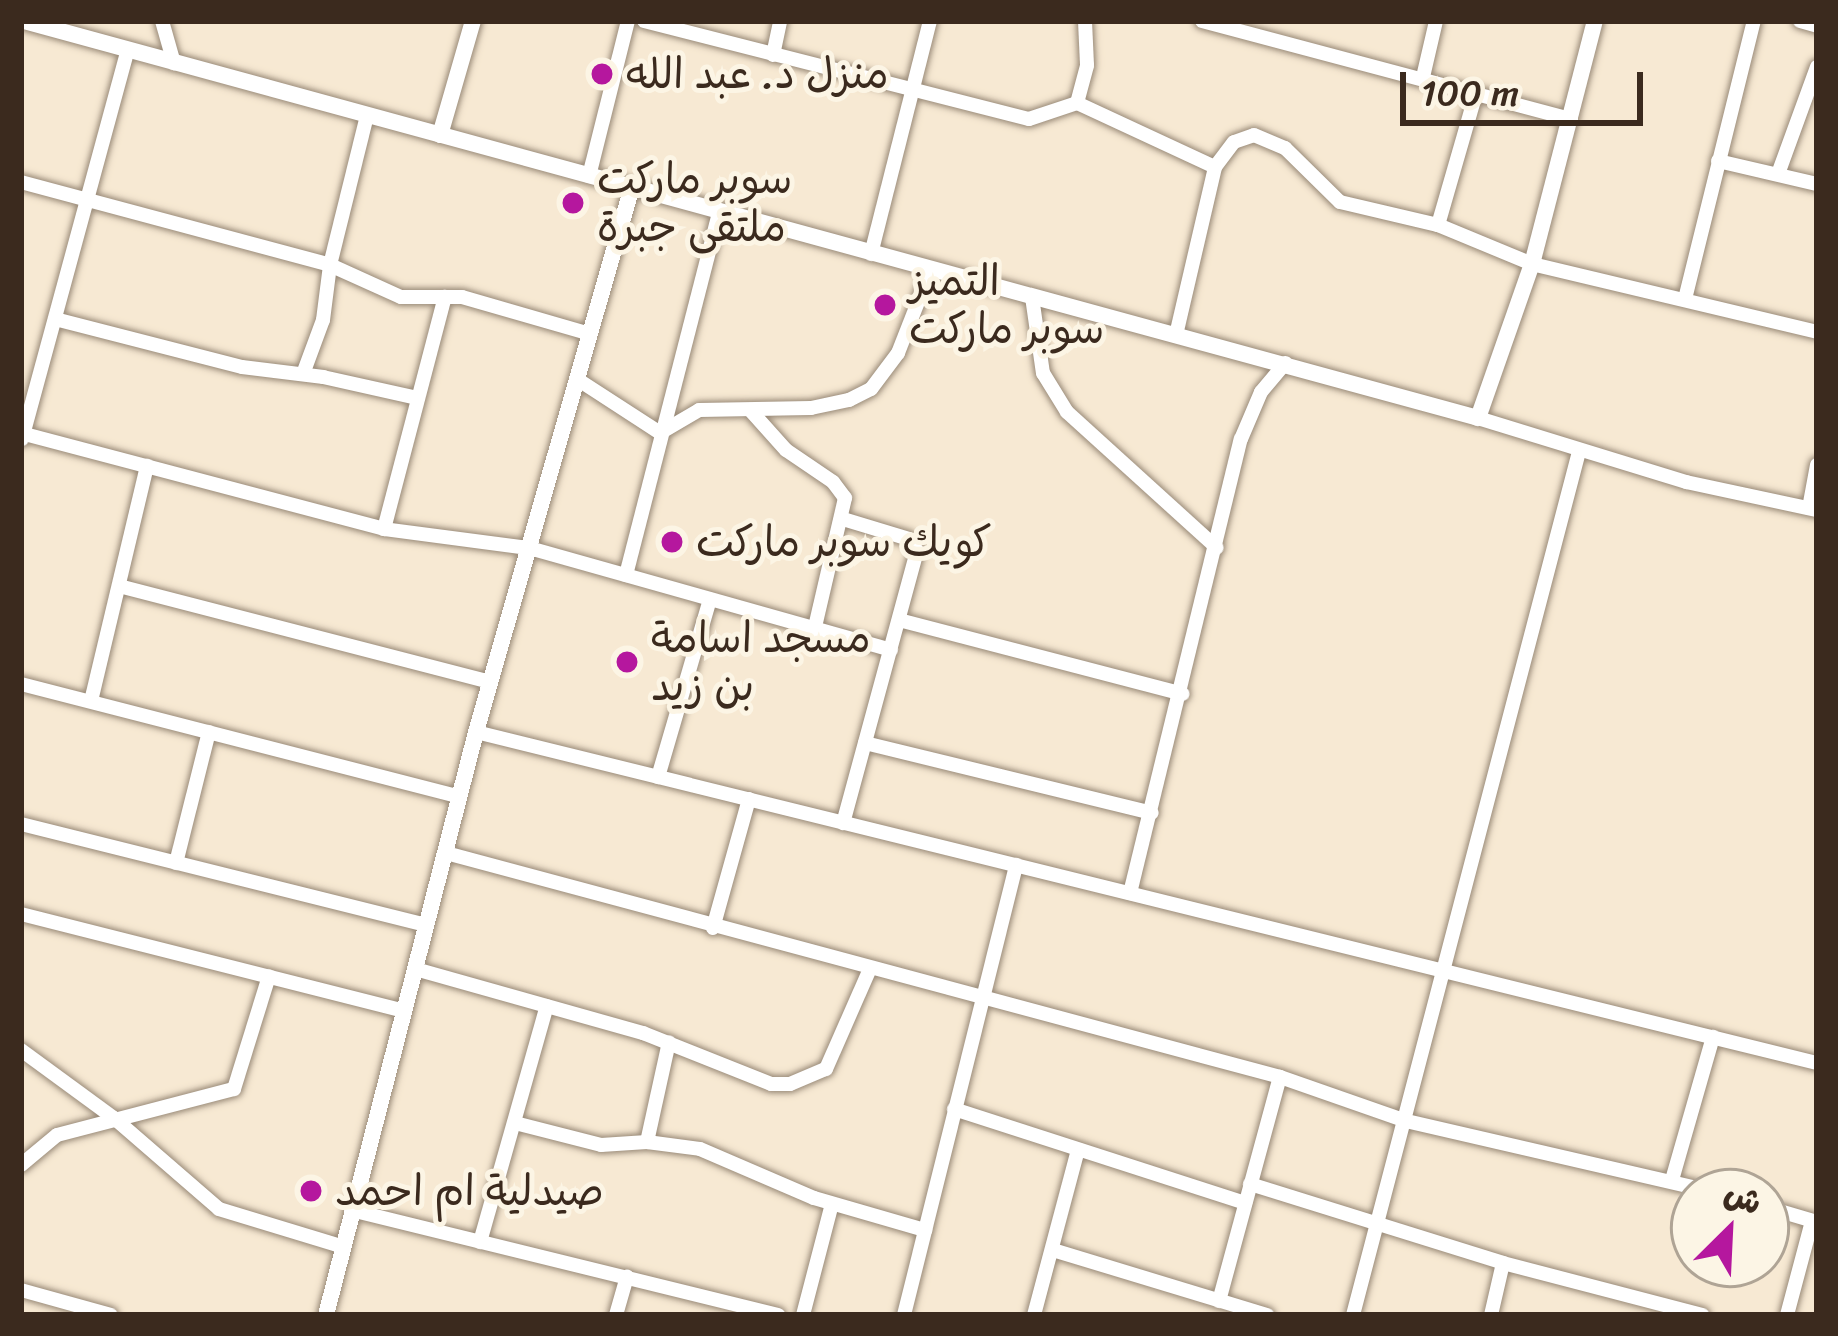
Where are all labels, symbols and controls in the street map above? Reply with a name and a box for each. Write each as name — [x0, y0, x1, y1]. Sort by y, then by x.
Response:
scale bar — [1406, 48, 1649, 122]
place label: منزل د. عبد الله — [626, 49, 889, 99]
marker: منزل د. عبد الله — [589, 61, 615, 87]
text: 100 m — [1421, 61, 1519, 125]
place label: سوبر ماركت ملتقى جبرة — [597, 154, 792, 252]
marker: سوبر ماركت ملتقى جبرة — [560, 190, 586, 216]
place label: التميز سوبر ماركت — [909, 256, 1104, 354]
marker: التميز سوبر ماركت — [872, 292, 898, 318]
place label: كويك سوبر ماركت — [696, 517, 992, 567]
marker: كويك سوبر ماركت — [659, 529, 685, 555]
place label: مسجد اسامة بن زيد — [651, 613, 871, 712]
marker: مسجد اسامة بن زيد — [614, 649, 640, 675]
text: ش — [1715, 1164, 1772, 1232]
place label: صيدلية ام احمد — [335, 1166, 604, 1216]
north arrow — [1670, 1168, 1790, 1288]
marker: صيدلية ام احمد — [298, 1178, 324, 1204]

